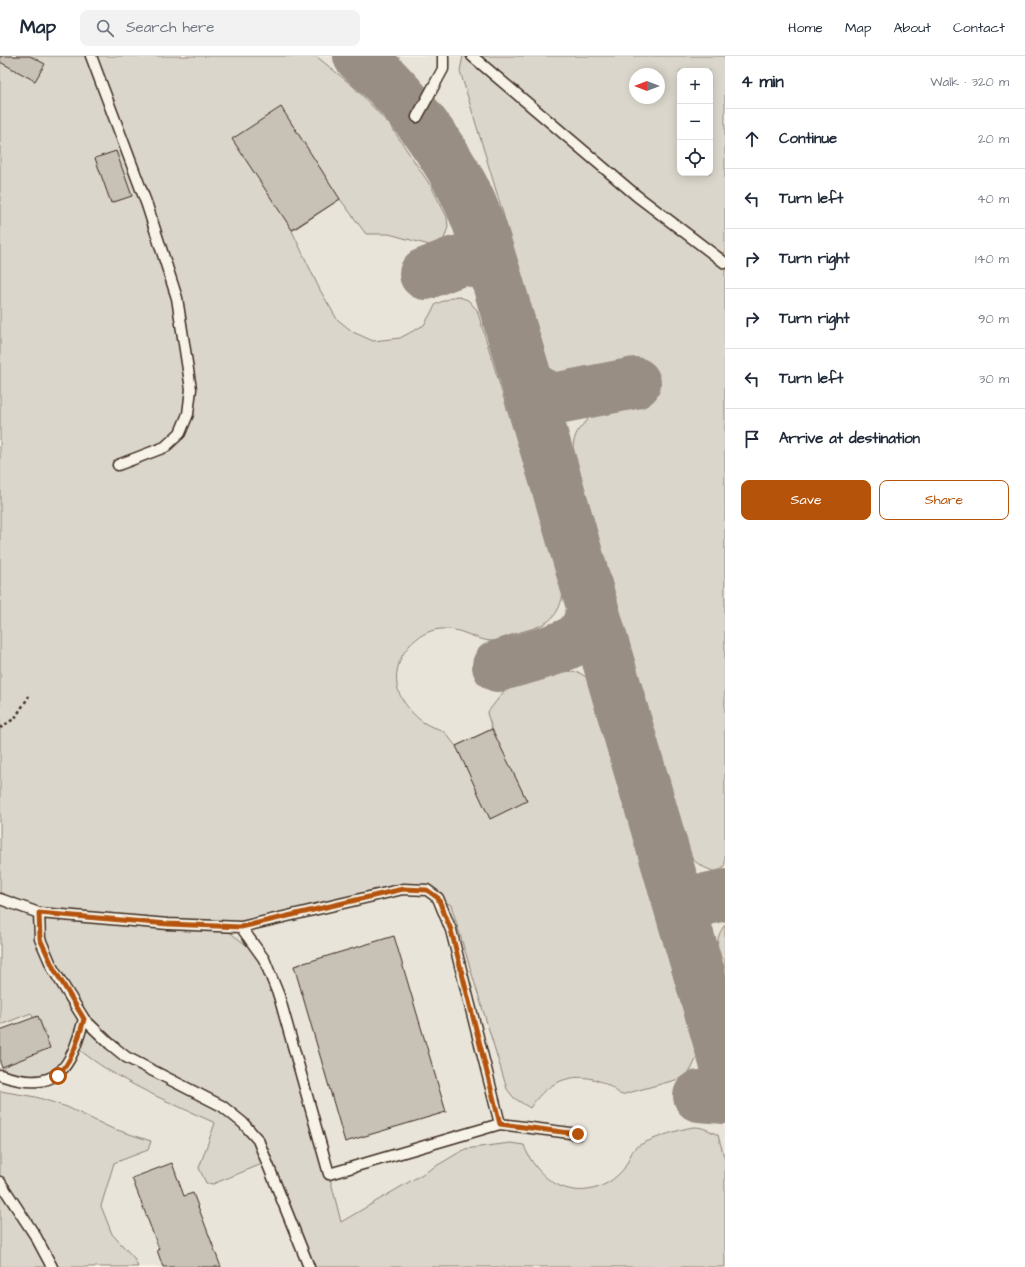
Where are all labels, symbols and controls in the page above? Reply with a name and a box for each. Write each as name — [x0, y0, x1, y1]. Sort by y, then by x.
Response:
search box — [80, 10, 360, 46]
text: Map — [20, 14, 56, 41]
icon: search — [94, 17, 116, 39]
text: Search here — [126, 17, 215, 38]
text: Home — [788, 18, 823, 38]
text: Map — [845, 18, 871, 38]
text: About — [893, 18, 931, 38]
text: Contact — [953, 18, 1005, 38]
north arrow — [629, 68, 665, 104]
map controls — [677, 68, 713, 176]
button: + — [677, 68, 713, 104]
text: 4 min — [741, 70, 784, 94]
text: Walk · 320 m — [930, 73, 1009, 91]
button: − — [677, 104, 713, 140]
icon: ahead — [741, 128, 763, 150]
text: Continue — [779, 128, 837, 149]
text: 20 m — [978, 130, 1009, 148]
button: locate — [677, 140, 713, 176]
icon: left — [741, 188, 763, 210]
text: Turn left — [779, 188, 843, 209]
text: 40 m — [977, 190, 1009, 208]
icon: right — [741, 248, 763, 270]
text: Turn right — [779, 248, 850, 269]
text: 140 m — [975, 250, 1009, 268]
icon: right — [741, 308, 763, 330]
text: Turn right — [779, 308, 850, 329]
text: 90 m — [978, 310, 1009, 328]
icon: left — [741, 368, 763, 390]
text: Turn left — [779, 368, 843, 389]
text: 30 m — [979, 370, 1009, 388]
icon: arrive — [741, 428, 763, 450]
text: Arrive at destination — [779, 428, 920, 449]
button: Save — [741, 480, 871, 520]
button: Share — [879, 480, 1009, 520]
route start — [49, 1067, 67, 1085]
route end — [569, 1125, 587, 1143]

